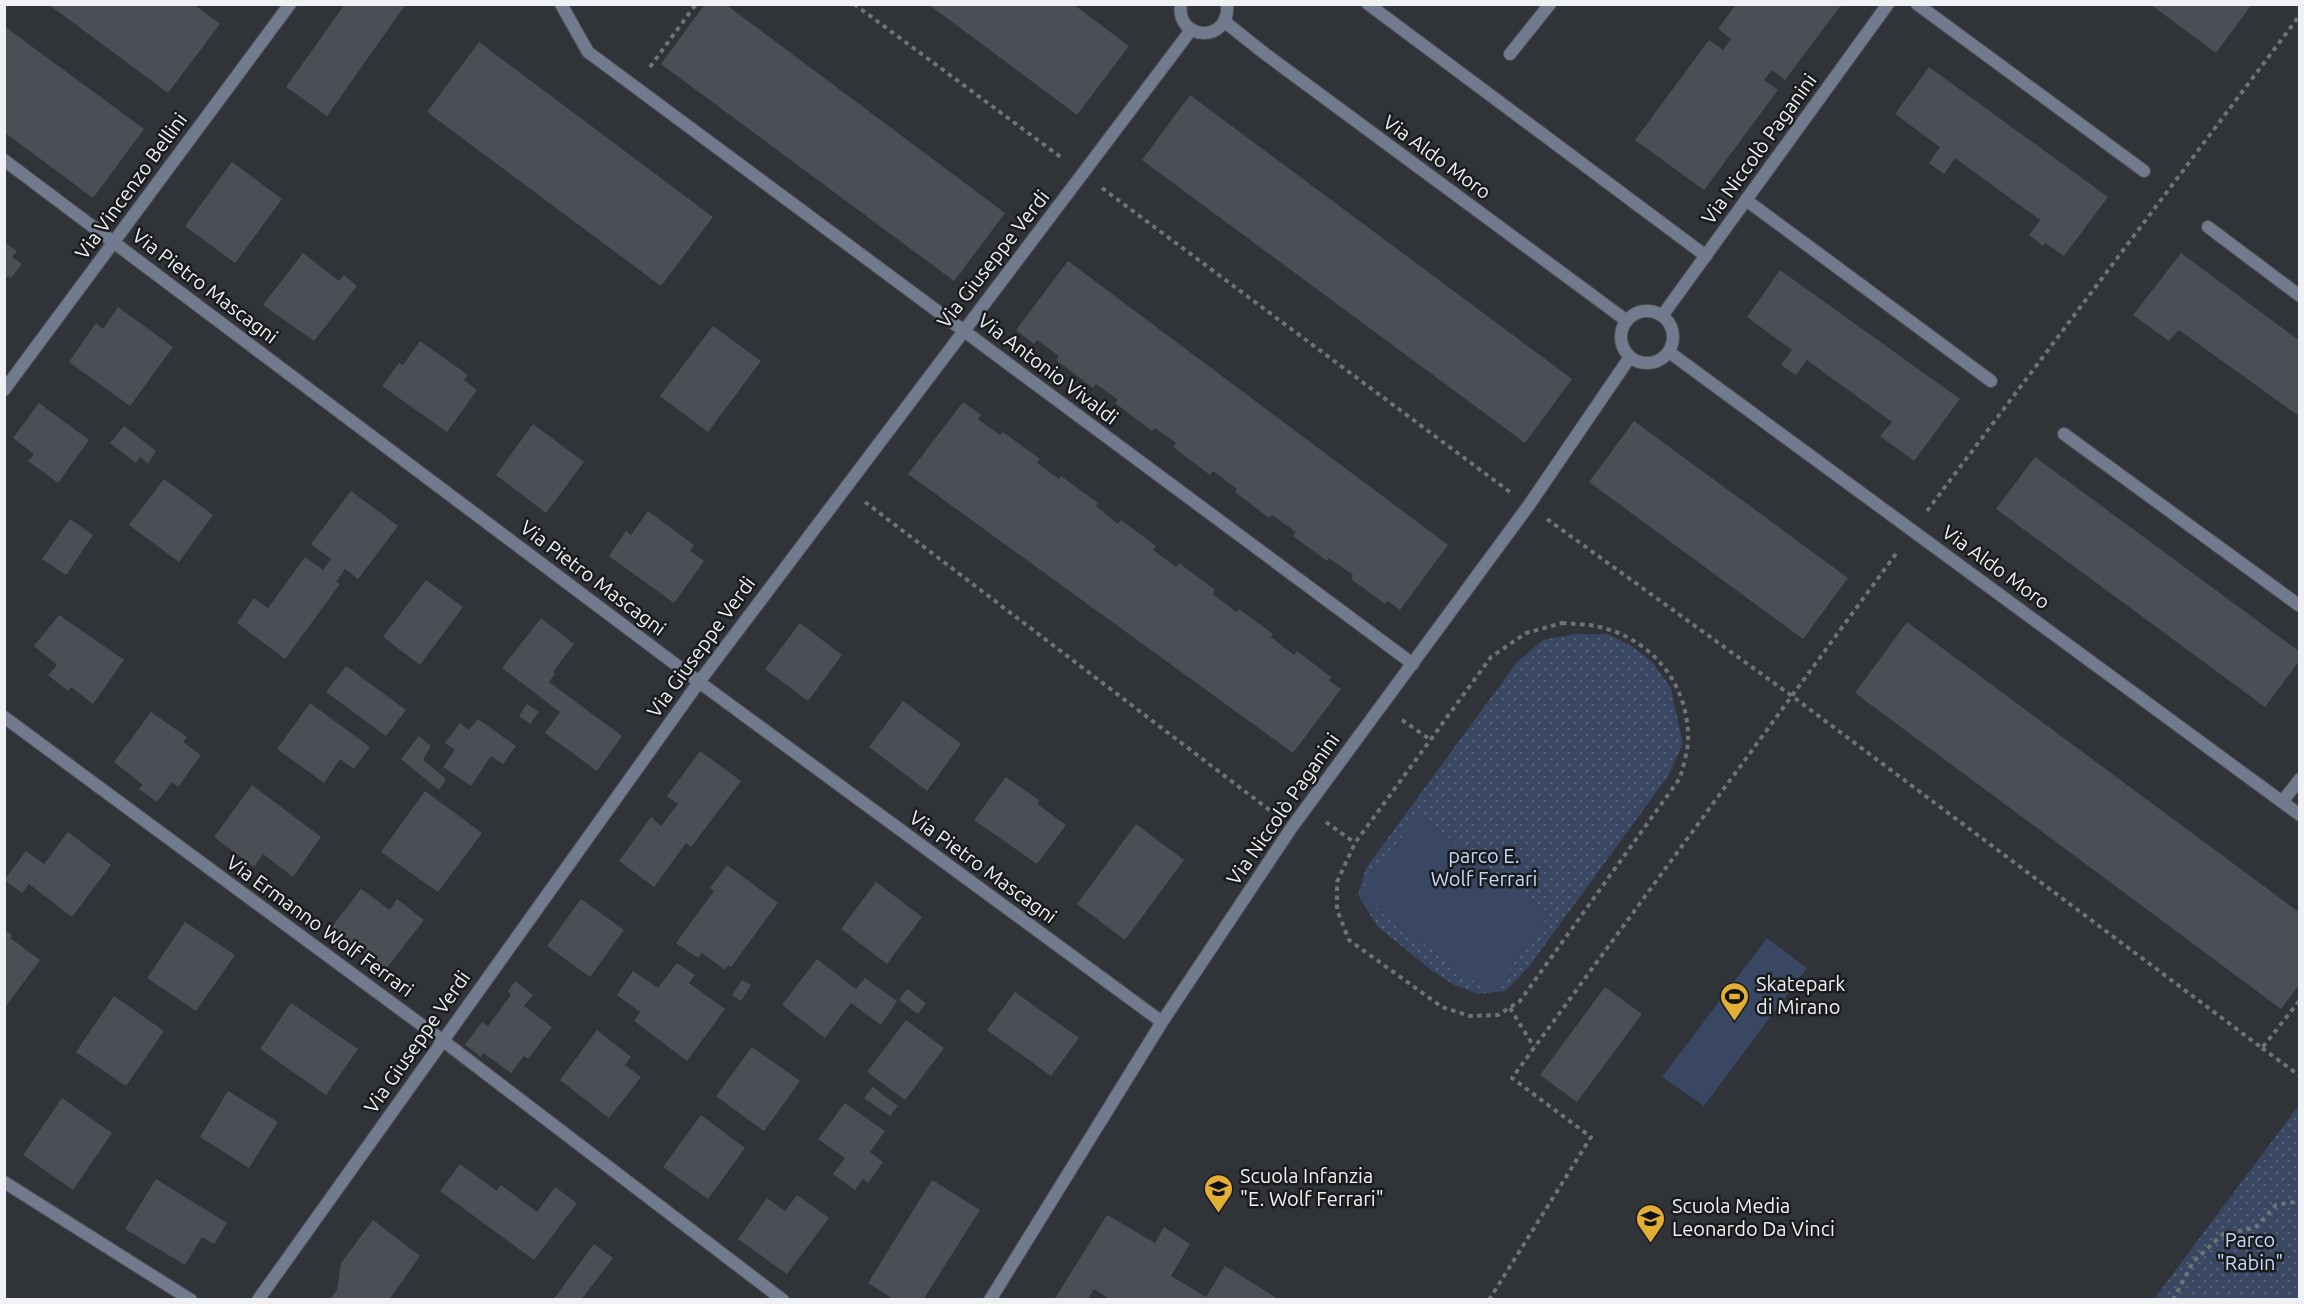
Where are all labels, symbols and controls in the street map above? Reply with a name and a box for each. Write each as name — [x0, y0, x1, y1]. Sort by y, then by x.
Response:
street label: Via Niccolò Paganini — [1696, 69, 1821, 228]
street label: Via Vincenzo Bellini — [70, 108, 191, 263]
street label: Via Aldo Moro — [1379, 110, 1496, 203]
street label: Via Giuseppe Verdi — [932, 185, 1054, 332]
street label: Via Pietro Mascagni — [128, 223, 283, 348]
street label: Via Antonio Vivaldi — [974, 308, 1123, 429]
street label: Via Pietro Mascagni — [516, 515, 671, 640]
street label: Via Aldo Moro — [1938, 520, 2055, 613]
street label: Via Giuseppe Verdi — [642, 572, 759, 722]
street label: Via Niccolò Paganini — [1221, 728, 1344, 889]
street label: Via Pietro Mascagni — [905, 805, 1061, 928]
park label: parco E. Wolf Ferrari — [1431, 844, 1537, 890]
street label: Via Ermanno Wolf Ferrari — [222, 850, 418, 1001]
street label: Via Giuseppe Verdi — [359, 966, 474, 1117]
place label: Skatepark di Mirano — [1756, 972, 1845, 1018]
sports icon: Skatepark di Mirano — [1719, 980, 1751, 1022]
place label: Scuola Infanzia "E. Wolf Ferrari" — [1240, 1164, 1384, 1210]
school or university icon: Scuola Infanzia "E. Wolf Ferrari" — [1203, 1172, 1235, 1214]
place label: Scuola Media Leonardo Da Vinci — [1672, 1194, 1835, 1240]
school or university icon: Scuola Media Leonardo Da Vinci — [1635, 1202, 1667, 1244]
park label: Parco "Rabin" — [2217, 1228, 2283, 1274]

